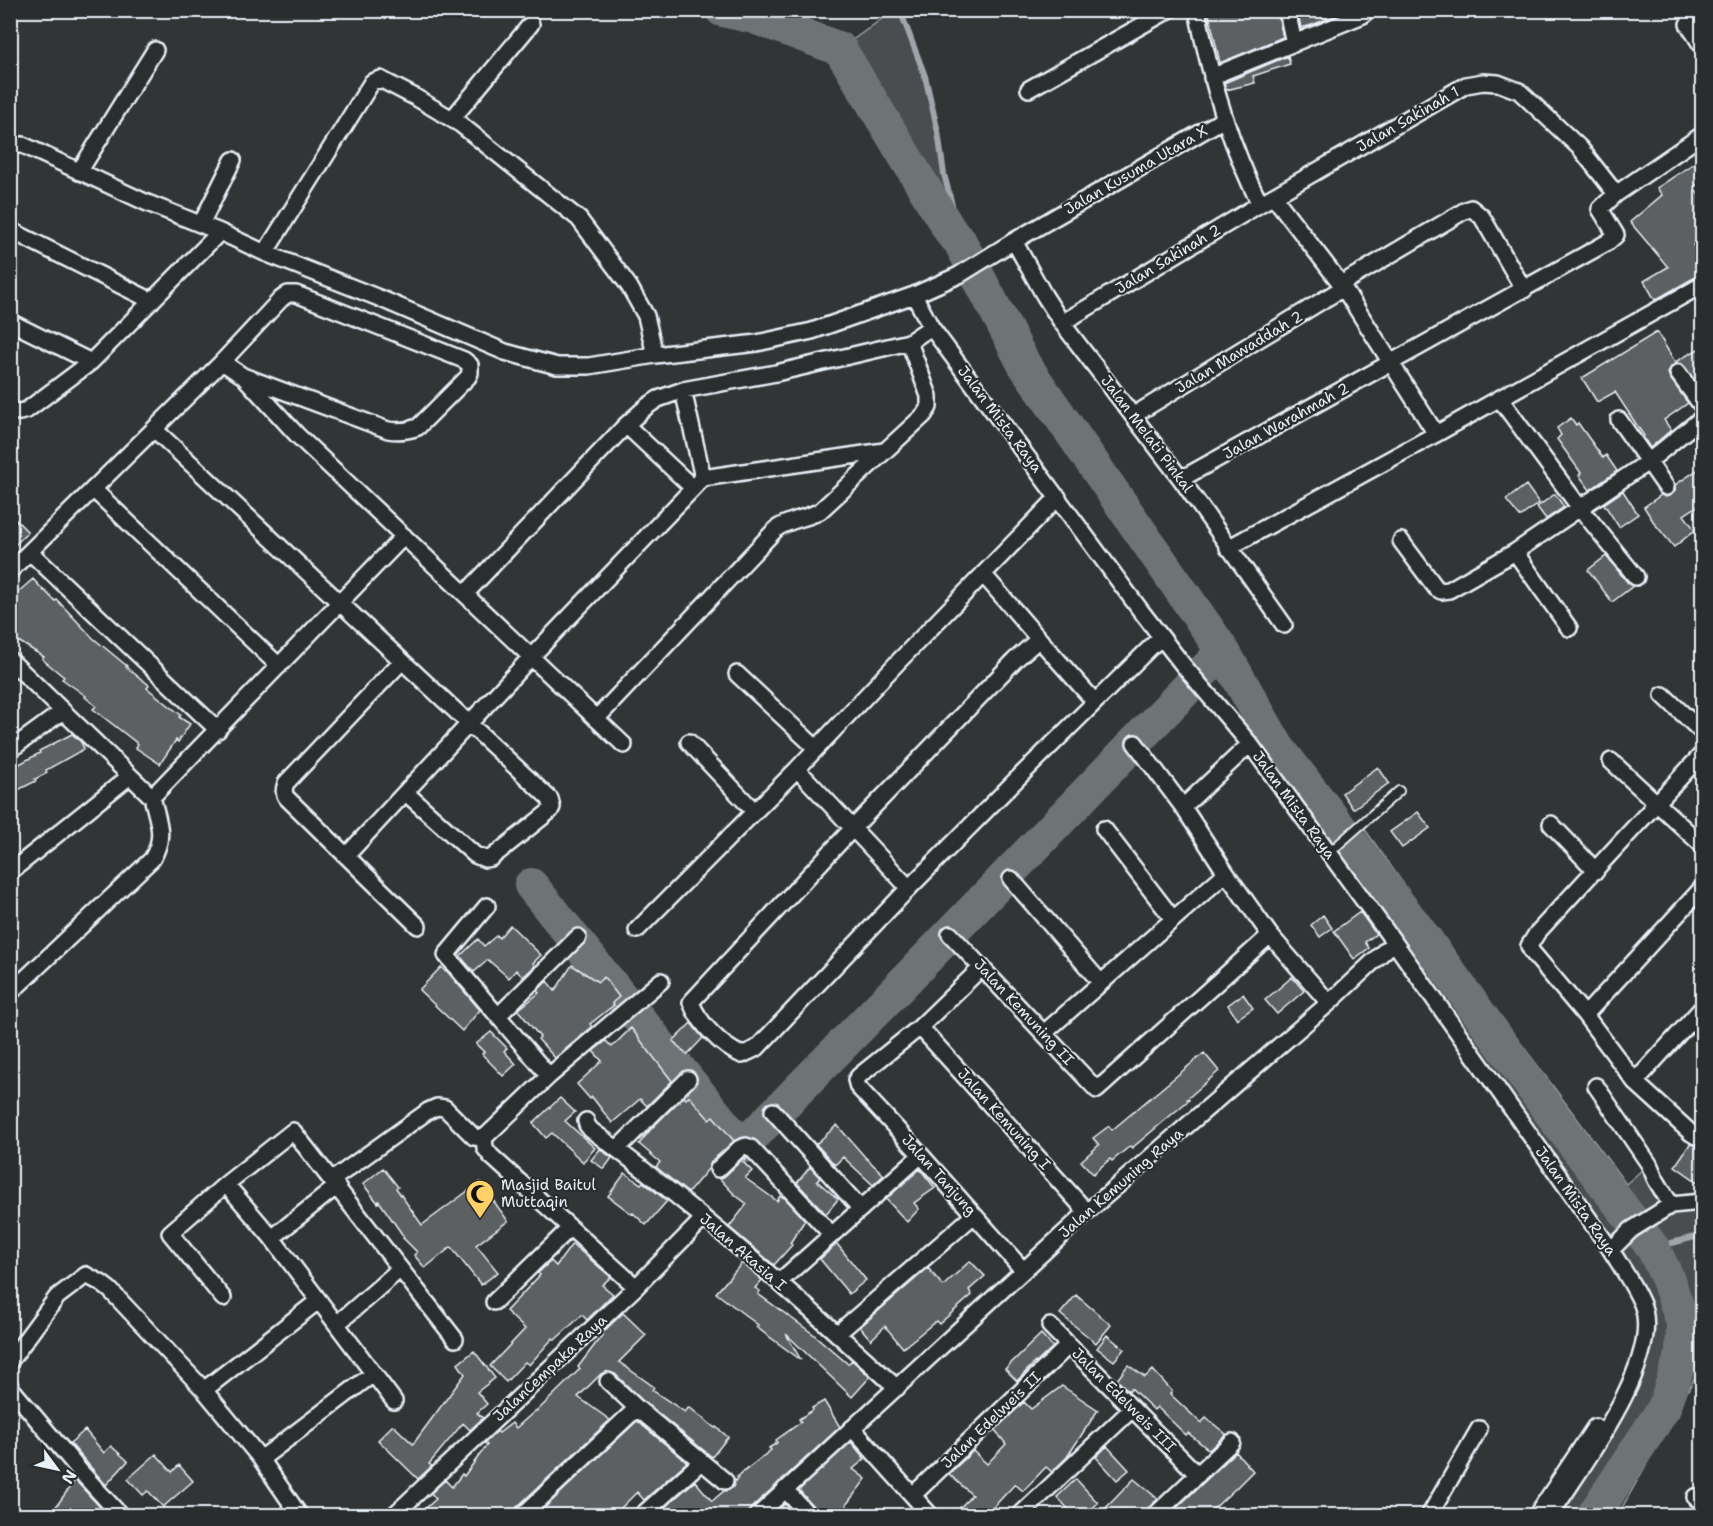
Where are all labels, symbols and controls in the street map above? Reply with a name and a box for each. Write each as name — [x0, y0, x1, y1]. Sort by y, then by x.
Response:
street label: Jalan Sakinah 1 — [1353, 82, 1463, 156]
street label: Jalan Kusuma Utara X — [1061, 121, 1212, 219]
street label: Jalan Sakinah 2 — [1112, 220, 1224, 298]
street label: Jalan Mawaddah 2 — [1172, 306, 1306, 398]
street label: Jalan Mista Raya — [953, 361, 1047, 477]
street label: Jalan Melati Pinkal — [1096, 371, 1198, 497]
street label: Jalan Warahmah 2 — [1220, 378, 1352, 464]
street label: Jalan Mista Raya — [1248, 747, 1340, 864]
street label: Jalan Kemuning II — [970, 955, 1078, 1069]
street label: Jalan Kemuning I — [953, 1064, 1055, 1174]
street label: Jalan Kemuning Raya — [1055, 1123, 1188, 1243]
street label: Jalan Tanjung — [897, 1130, 981, 1220]
street label: Jalan Mista Raya — [1531, 1142, 1622, 1260]
place label: Masjid Baitul Muttaqin — [501, 1175, 597, 1212]
mosque icon: Masjid Baitul Muttaqin — [464, 1178, 496, 1220]
street label: Jalan Akasia I — [696, 1209, 790, 1295]
street label: JalanCempaka Raya — [489, 1310, 612, 1426]
street label: Jalan Edelweis III — [1067, 1343, 1181, 1457]
street label: Jalan Edelweis II — [937, 1367, 1045, 1473]
north arrow — [27, 1439, 87, 1499]
text: N — [57, 1466, 81, 1488]

